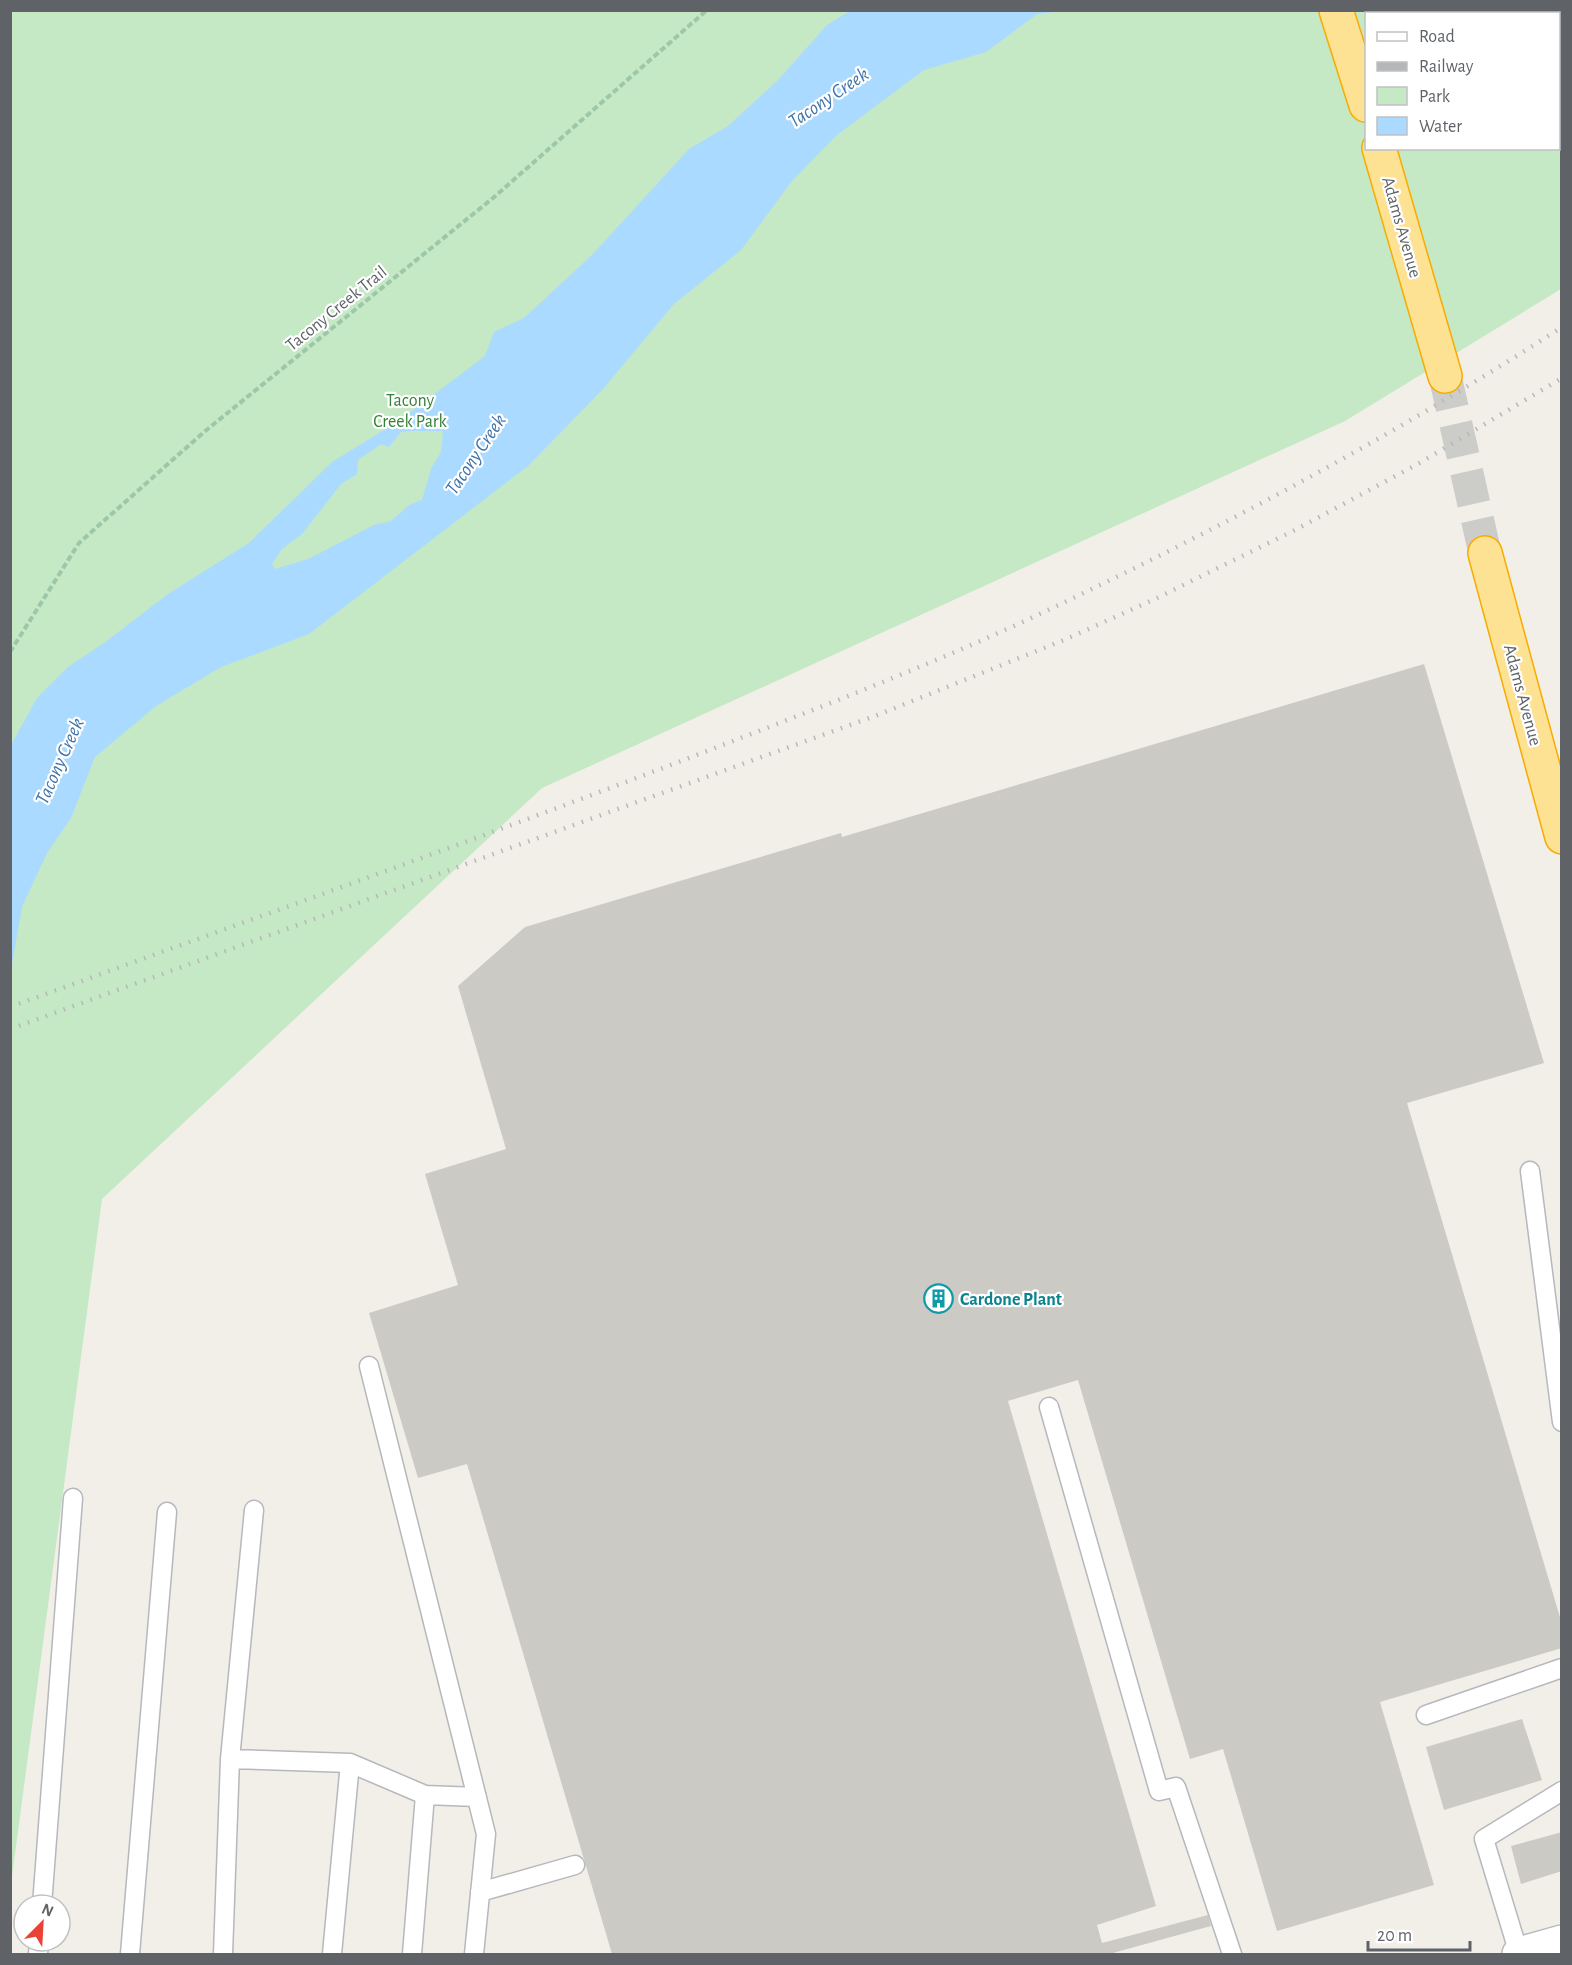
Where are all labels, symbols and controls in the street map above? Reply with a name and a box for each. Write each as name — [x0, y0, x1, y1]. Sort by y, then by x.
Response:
legend — [1365, 12, 1560, 150]
text: Road — [1419, 28, 1455, 46]
text: Railway — [1419, 58, 1474, 76]
water label: Tacony Creek — [785, 64, 872, 132]
text: Park — [1419, 88, 1451, 106]
text: Water — [1419, 118, 1462, 136]
street label: Adams Avenue — [1378, 175, 1424, 280]
street label: Tacony Creek Trail — [283, 263, 391, 355]
park label: Tacony Creek Park — [373, 392, 448, 431]
water label: Tacony Creek — [442, 411, 510, 498]
street label: Adams Avenue — [1500, 643, 1544, 748]
water label: Tacony Creek — [32, 715, 88, 808]
building icon: Cardone Plant — [923, 1283, 955, 1315]
place label: Cardone Plant — [960, 1291, 1062, 1309]
north arrow — [12, 1893, 72, 1953]
text: N — [39, 1901, 56, 1920]
scale bar — [1368, 1914, 1470, 1952]
text: 20 m — [1377, 1927, 1412, 1945]

